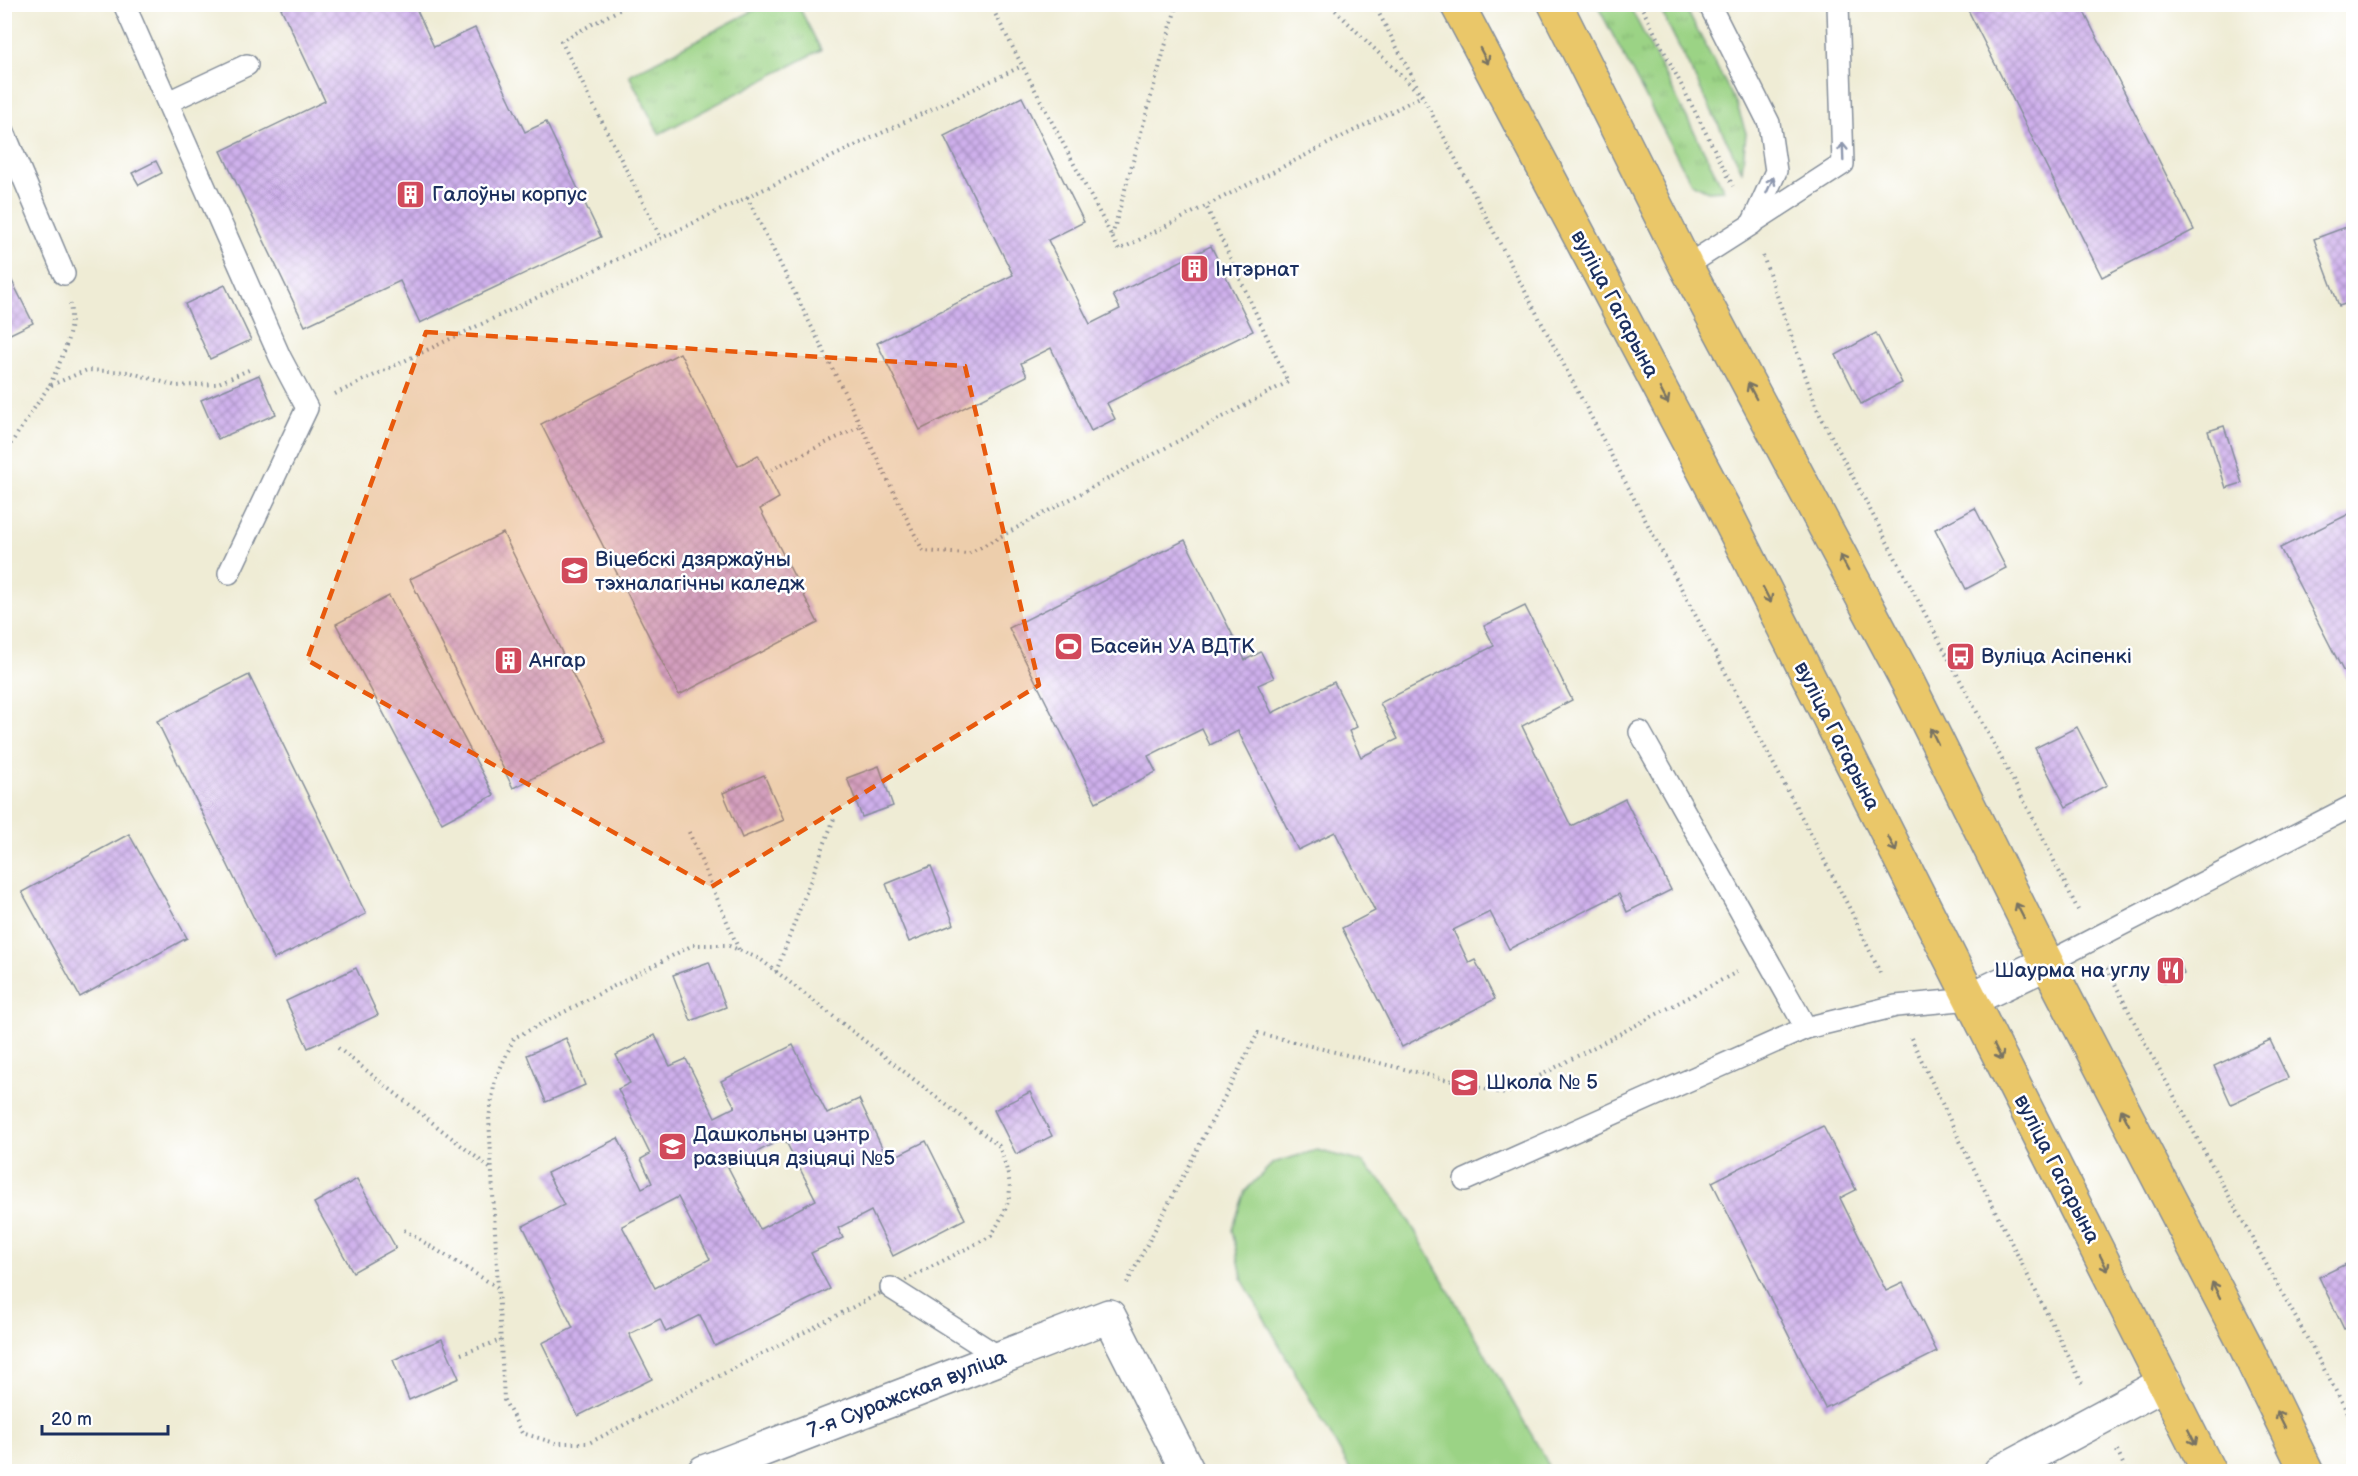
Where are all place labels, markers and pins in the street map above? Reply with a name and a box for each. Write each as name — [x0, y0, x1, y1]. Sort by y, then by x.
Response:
building icon: Галоўны корпус — [395, 178, 427, 210]
place label: Галоўны корпус — [432, 182, 587, 207]
building icon: Інтэрнат — [1178, 253, 1210, 285]
place label: Інтэрнат — [1215, 257, 1300, 282]
place label: Віцебскі дзяржаўны тэхналагічны каледж — [595, 547, 805, 596]
school or university icon: Віцебскі дзяржаўны тэхналагічны каледж — [558, 555, 590, 587]
sports icon: Басейн УА ВДТК — [1053, 630, 1085, 662]
place label: Басейн УА ВДТК — [1090, 634, 1255, 659]
bus stop icon: Вуліца Асіпенкі — [1944, 640, 1976, 672]
building icon: Ангар — [492, 644, 524, 676]
place label: Вуліца Асіпенкі — [1981, 644, 2132, 669]
place label: Ангар — [528, 648, 586, 673]
restaurant icon: Шаурма на углу — [2155, 954, 2187, 986]
place label: Шаурма на углу — [1994, 958, 2150, 983]
school or university icon: Школа № 5 — [1449, 1066, 1481, 1098]
place label: Школа № 5 — [1486, 1070, 1598, 1095]
place label: Дашкольны цэнтр развіцця дзіцяці №5 — [693, 1122, 895, 1171]
school or university icon: Дашкольны цэнтр развіцця дзіцяці №5 — [656, 1130, 688, 1162]

